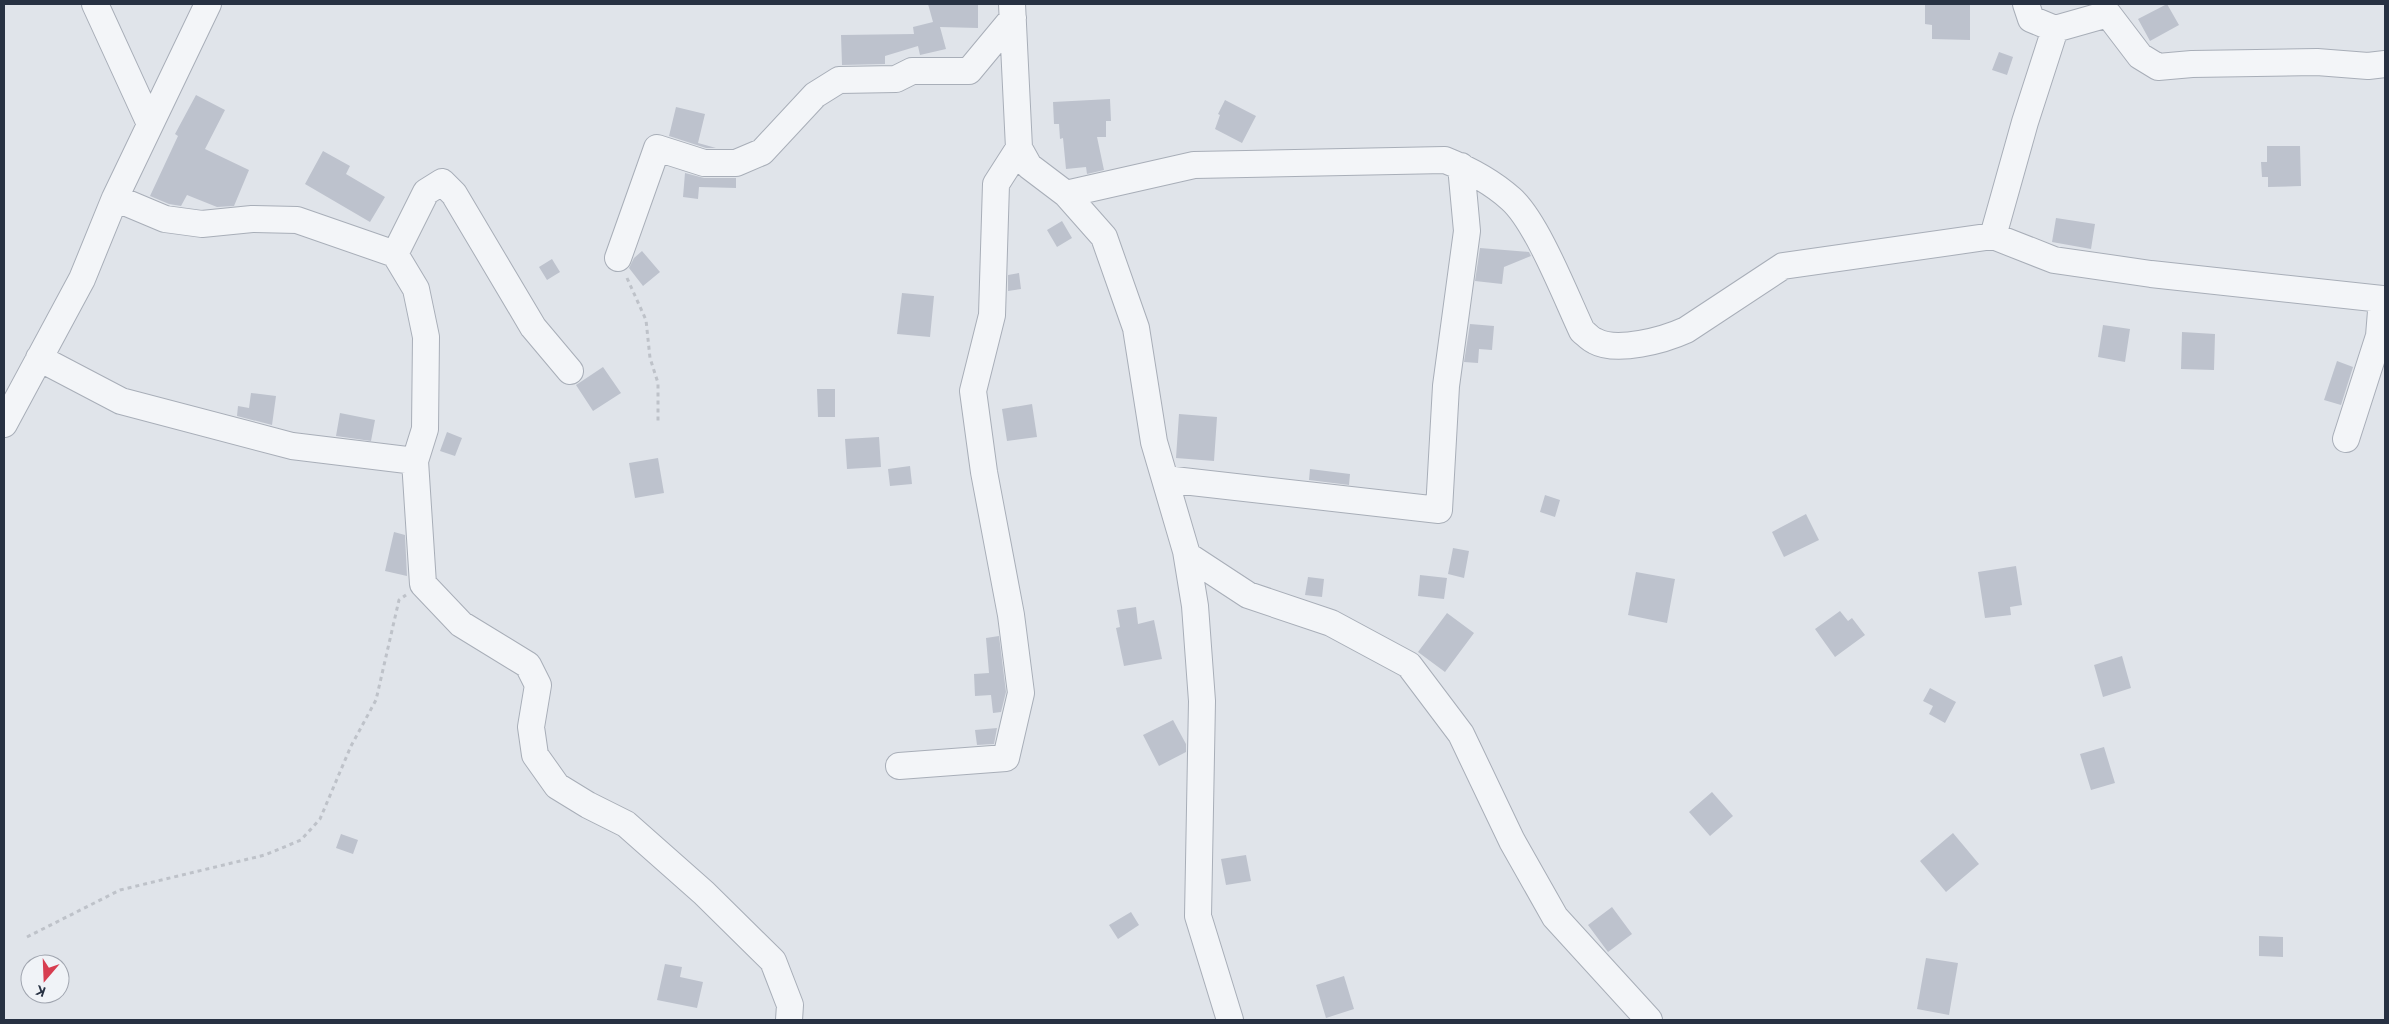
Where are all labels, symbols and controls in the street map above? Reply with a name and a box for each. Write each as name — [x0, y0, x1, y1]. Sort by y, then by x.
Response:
north arrow — [20, 954, 70, 1004]
text: K — [33, 981, 48, 1000]

